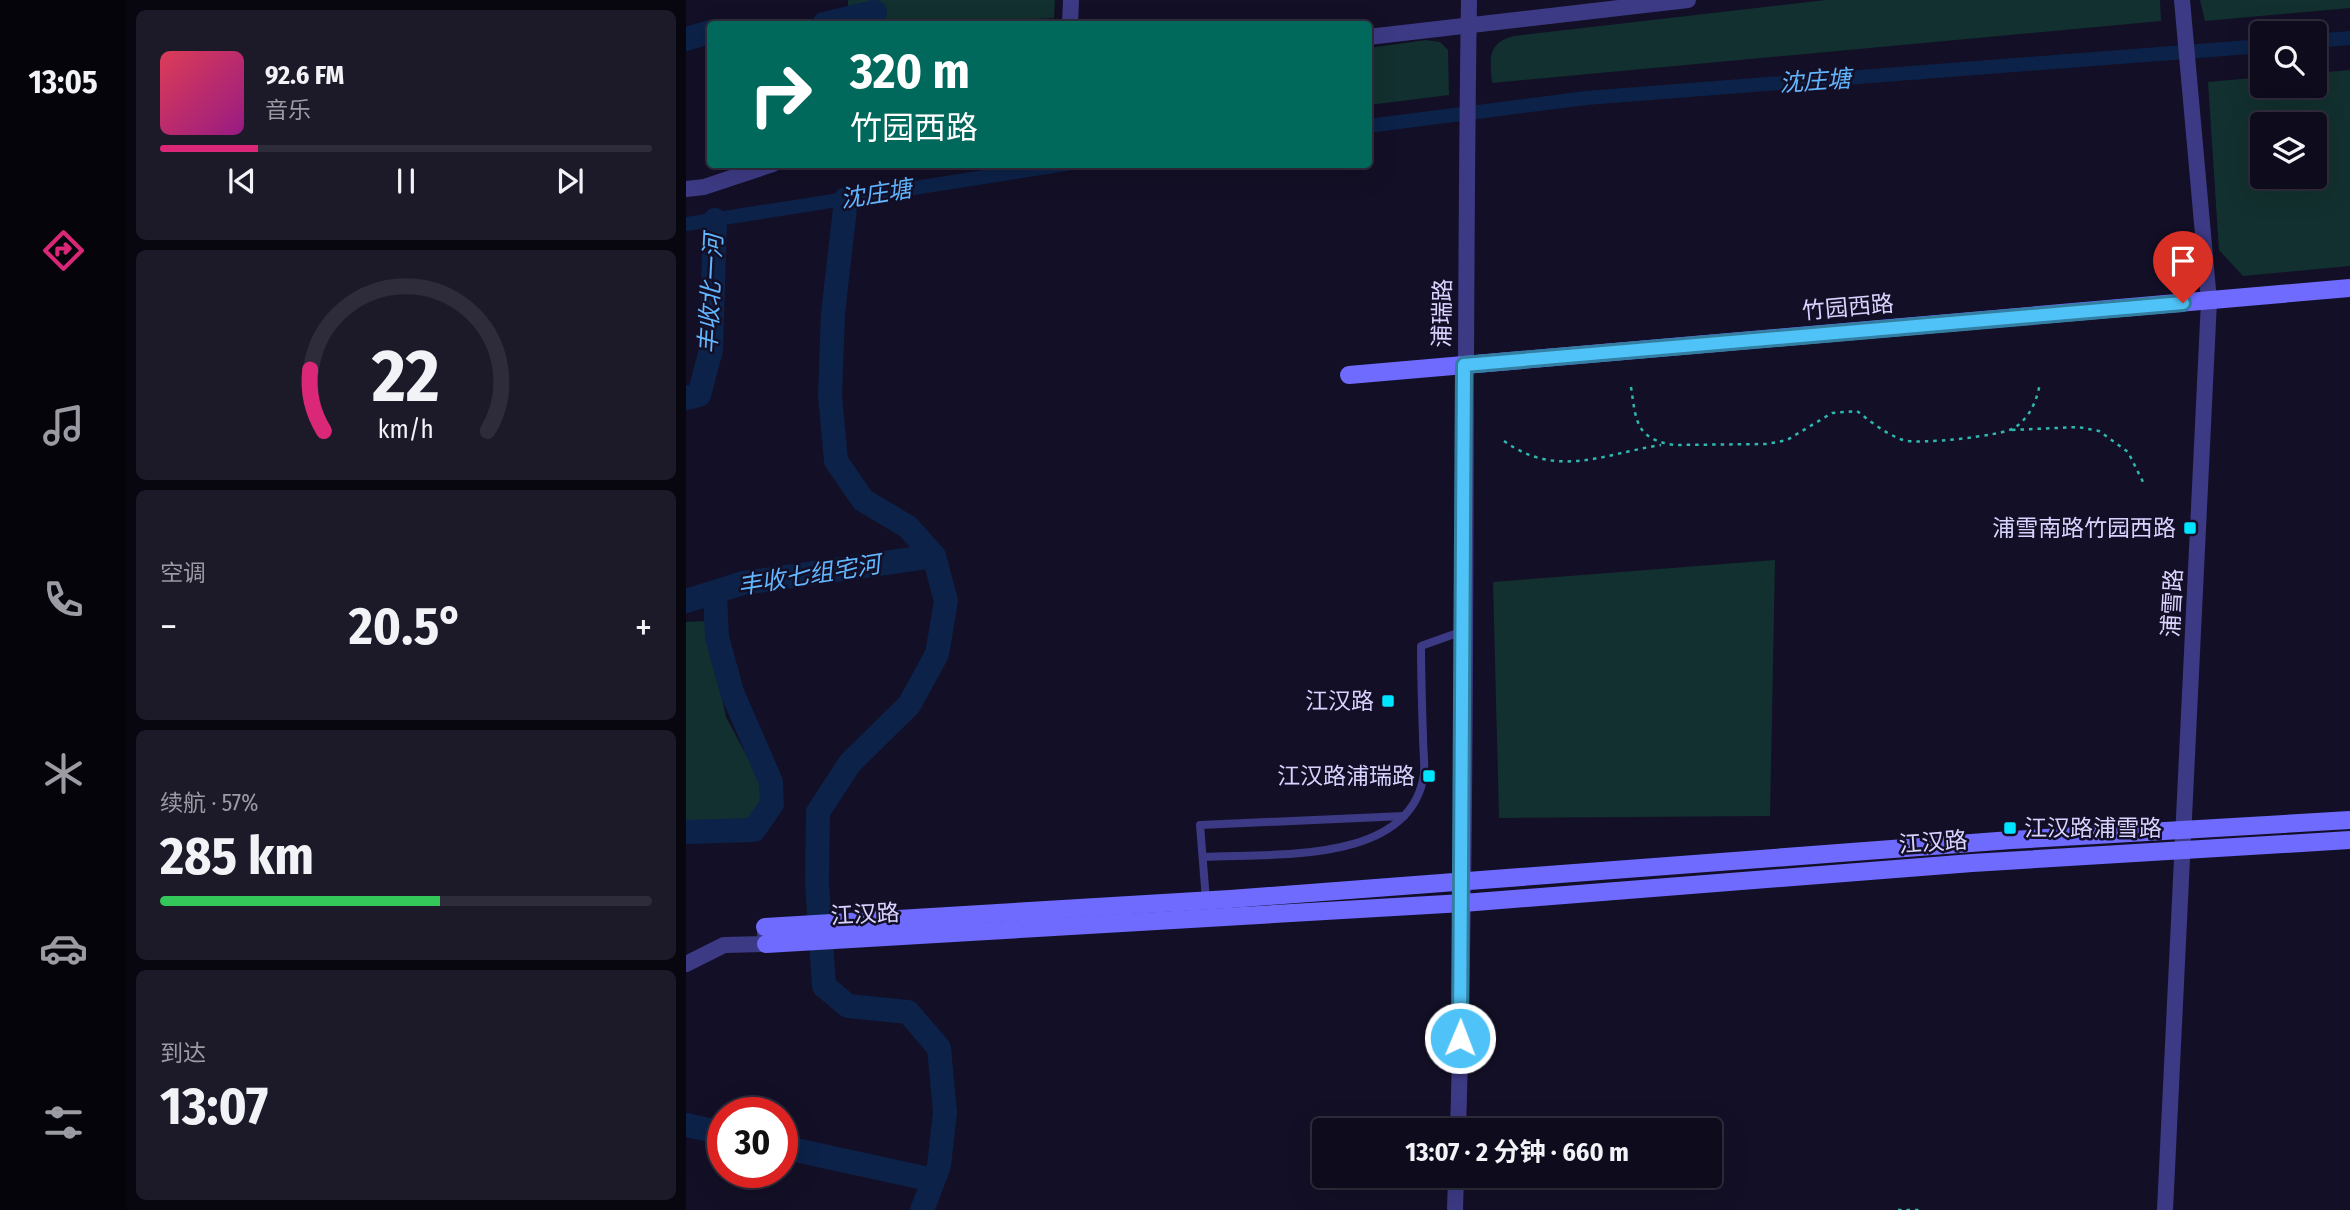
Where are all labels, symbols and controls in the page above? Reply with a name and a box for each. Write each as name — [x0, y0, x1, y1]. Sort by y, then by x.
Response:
map controls — [2250, 21, 2327, 189]
button: search — [2250, 21, 2327, 98]
text: 320 m — [850, 42, 970, 101]
icon: right — [735, 49, 826, 140]
text: 92.6 FM — [265, 60, 344, 91]
text: 13:05 — [28, 63, 98, 101]
water label: 沈庄塘 — [1778, 64, 1856, 97]
text: 音乐 — [265, 96, 311, 124]
text: 竹园西路 — [850, 109, 978, 147]
button: layers — [2250, 112, 2327, 189]
icon: previous — [223, 162, 261, 200]
icon: pause — [387, 162, 425, 200]
icon: next — [551, 162, 589, 200]
water label: 沈庄塘 — [838, 174, 918, 213]
icon: directions — [39, 226, 88, 275]
water label: 丰收北一河 — [694, 229, 728, 355]
pin — [2153, 231, 2213, 303]
icon: arrive — [2164, 242, 2202, 280]
street label: 浦瑞路 — [1427, 278, 1457, 348]
street label: 竹园西路 — [1801, 289, 1895, 325]
text: 22 — [371, 333, 440, 420]
icon: music — [39, 401, 88, 450]
text: km/h — [378, 415, 434, 445]
place label: 浦雪南路竹园西路 — [1992, 514, 2176, 542]
marker: 浦雪南路竹园西路 — [2182, 520, 2198, 536]
water label: 丰收七组宅河 — [736, 549, 886, 600]
text: 空调 — [160, 559, 206, 587]
street label: 浦雪路 — [2156, 568, 2188, 638]
icon: phone — [39, 575, 88, 624]
text: 20.5° — [349, 595, 463, 658]
text: − — [160, 604, 177, 650]
text: + — [635, 604, 652, 650]
place label: 江汉路 — [1305, 687, 1374, 715]
marker: 江汉路 — [1380, 693, 1396, 709]
icon: climate — [39, 749, 88, 798]
place label: 江汉路浦瑞路 — [1277, 762, 1415, 790]
marker: 江汉路浦瑞路 — [1421, 768, 1437, 784]
text: 续航 · 57% — [160, 789, 259, 817]
place label: 江汉路浦雪路 — [2024, 814, 2162, 842]
marker: 江汉路浦雪路 — [2002, 820, 2018, 836]
text: 285 km — [160, 825, 314, 888]
street label: 江汉路 — [1898, 826, 1968, 858]
street label: 江汉路 — [830, 898, 900, 930]
icon: car — [39, 924, 88, 973]
position arrow — [1423, 1001, 1497, 1075]
text: 到达 — [160, 1039, 206, 1067]
text: 13:07 — [160, 1075, 268, 1138]
speed limit sign: 30 — [707, 1097, 798, 1188]
icon: filters — [39, 1098, 88, 1147]
text: 13:07 · 2 分钟 · 660 m — [1405, 1137, 1629, 1168]

